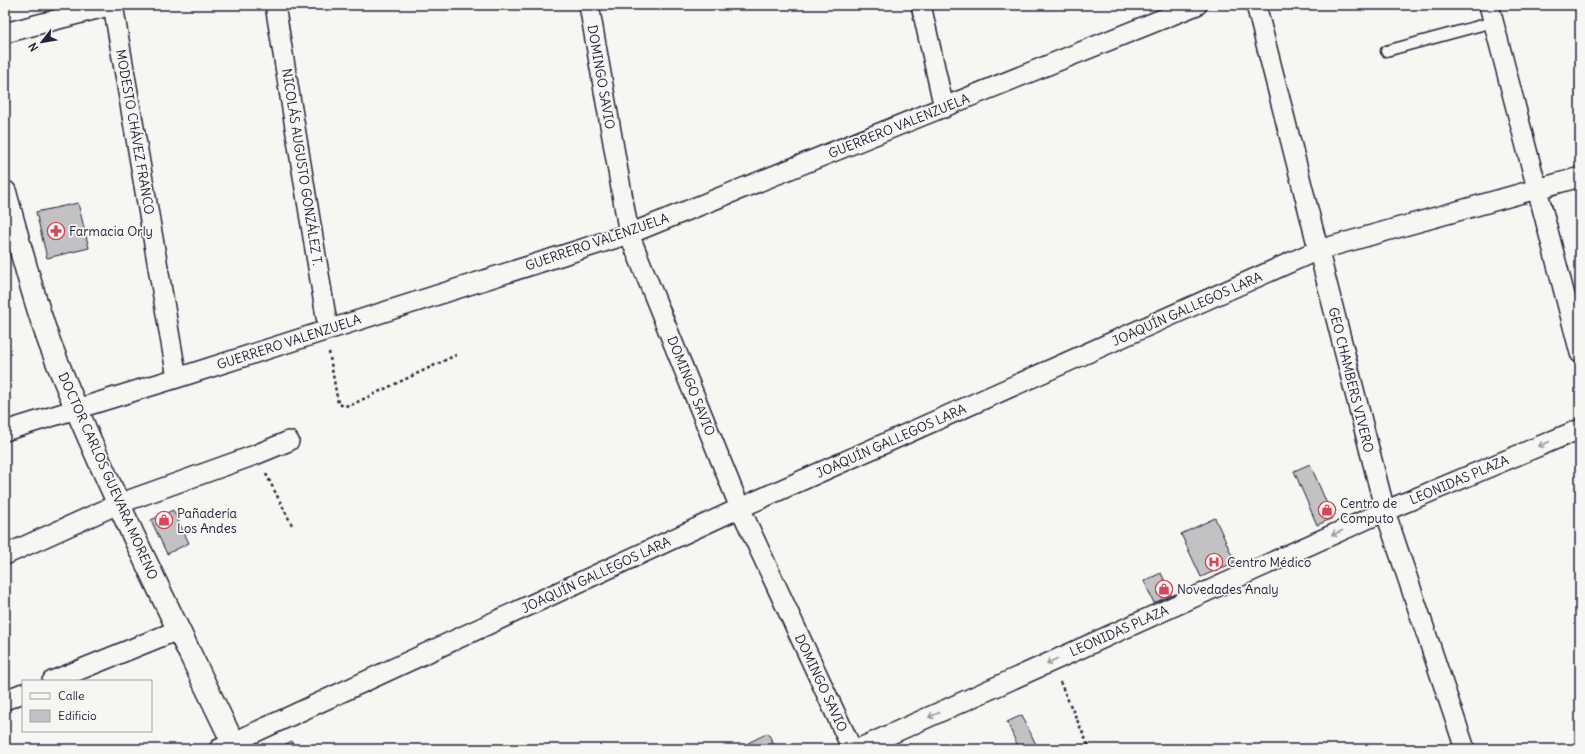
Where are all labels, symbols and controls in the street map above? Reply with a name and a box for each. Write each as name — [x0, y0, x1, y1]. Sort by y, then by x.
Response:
north arrow — [22, 22, 62, 62]
street label: DOMINGO SAVIO — [583, 23, 619, 131]
text: N — [25, 40, 41, 54]
street label: MODESTO CHÁVEZ FRANCO — [112, 48, 159, 216]
street label: NICOLÁS AUGUSTO GONZÁLEZ T. — [278, 67, 327, 267]
street label: GUERRERO VALENZUELA — [826, 90, 972, 162]
street label: GUERRERO VALENZUELA — [523, 209, 671, 275]
pharmacy icon: Farmacia Orly — [46, 221, 66, 241]
place label: Farmacia Orly — [69, 223, 153, 240]
street label: JOAQUÍN GALLEGOS LARA — [1109, 267, 1265, 350]
street label: GEO CHAMBERS VIVERO — [1325, 306, 1377, 454]
street label: GUERRERO VALENZUELA — [215, 311, 363, 373]
street label: DOMINGO SAVIO — [663, 334, 719, 438]
street label: DOCTOR CARLOS GUEVARA MORENO — [54, 370, 162, 582]
street label: JOAQUÍN GALLEGOS LARA — [813, 399, 969, 482]
one-way arrow — [1539, 441, 1551, 449]
street label: LEONIDAS PLAZA — [1407, 451, 1511, 509]
place label: Centro de Computo — [1340, 495, 1397, 527]
shop icon: Centro de Computo — [1317, 500, 1337, 520]
place label: Pañadería Los Andes — [177, 505, 237, 537]
shop icon: Pañadería Los Andes — [154, 510, 174, 530]
one-way arrow — [1331, 530, 1343, 537]
street label: JOAQUÍN GALLEGOS LARA — [518, 532, 673, 617]
hospital icon: Centro Médico — [1204, 552, 1224, 572]
place label: Centro Médico — [1227, 554, 1311, 571]
shop icon: Novedades Analy — [1154, 579, 1174, 599]
place label: Novedades Analy — [1177, 581, 1279, 598]
street label: LEONIDAS PLAZA — [1067, 602, 1171, 660]
street label: DOMINGO SAVIO — [791, 631, 851, 735]
one-way arrow — [1047, 658, 1059, 666]
legend — [22, 680, 152, 732]
text: Calle — [58, 688, 85, 703]
text: Edificio — [58, 708, 97, 723]
one-way arrow — [928, 712, 940, 719]

